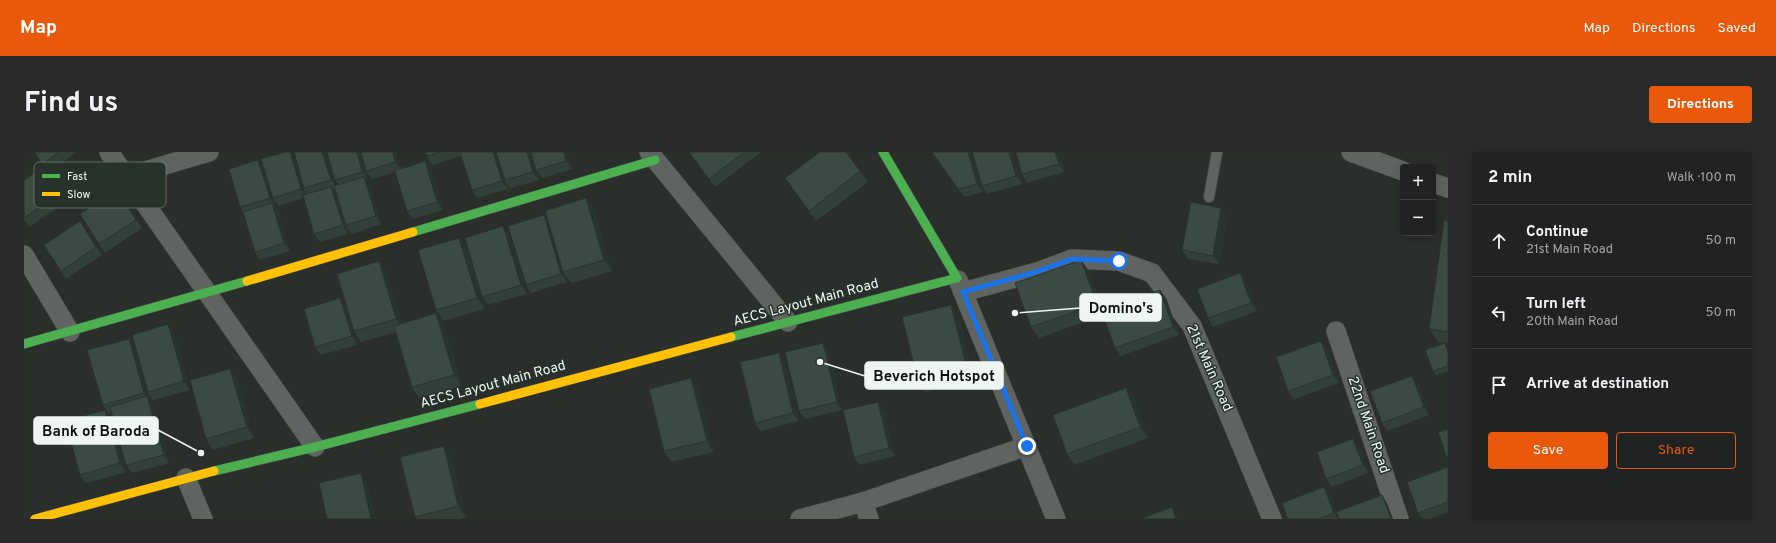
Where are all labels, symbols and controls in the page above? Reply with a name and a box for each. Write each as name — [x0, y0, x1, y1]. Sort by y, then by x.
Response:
text: Map — [20, 16, 57, 40]
text: Map — [1584, 20, 1610, 37]
text: Directions — [1632, 20, 1696, 37]
text: Saved — [1718, 20, 1756, 37]
text: Find us — [24, 86, 118, 122]
button: Directions — [1649, 86, 1752, 123]
legend — [34, 162, 166, 208]
map controls — [1400, 164, 1436, 236]
button: + — [1400, 164, 1436, 200]
text: 2 min — [1488, 167, 1532, 189]
text: Fast — [67, 170, 87, 184]
text: Walk · 100 m — [1667, 170, 1736, 186]
text: Slow — [67, 188, 90, 202]
button: − — [1400, 200, 1436, 236]
text: Continue — [1526, 223, 1588, 242]
icon: ahead — [1488, 230, 1510, 252]
text: 50 m — [1706, 233, 1736, 249]
text: 21st Main Road — [1526, 242, 1613, 258]
route start — [1110, 252, 1128, 270]
street label: AECS Layout Main Road — [731, 275, 881, 331]
callout: Domino's — [1080, 294, 1161, 321]
text: Turn left — [1526, 295, 1586, 314]
text: Domino's — [1089, 300, 1153, 319]
icon: left — [1488, 302, 1510, 324]
text: 50 m — [1706, 305, 1736, 321]
text: 20th Main Road — [1526, 314, 1618, 330]
street label: 21st Main Road — [1182, 322, 1236, 414]
street label: AECS Layout Main Road — [418, 357, 568, 413]
callout: Beverich Hotspot — [865, 362, 1003, 389]
text: Beverich Hotspot — [873, 368, 995, 387]
street label: 22nd Main Road — [1343, 374, 1393, 476]
icon: arrive — [1488, 374, 1510, 396]
text: Arrive at destination — [1526, 375, 1669, 394]
callout: Bank of Baroda — [34, 417, 158, 444]
text: Bank of Baroda — [42, 423, 150, 442]
button: Save — [1488, 432, 1608, 469]
button: Share — [1616, 432, 1736, 469]
route end — [1018, 437, 1036, 455]

